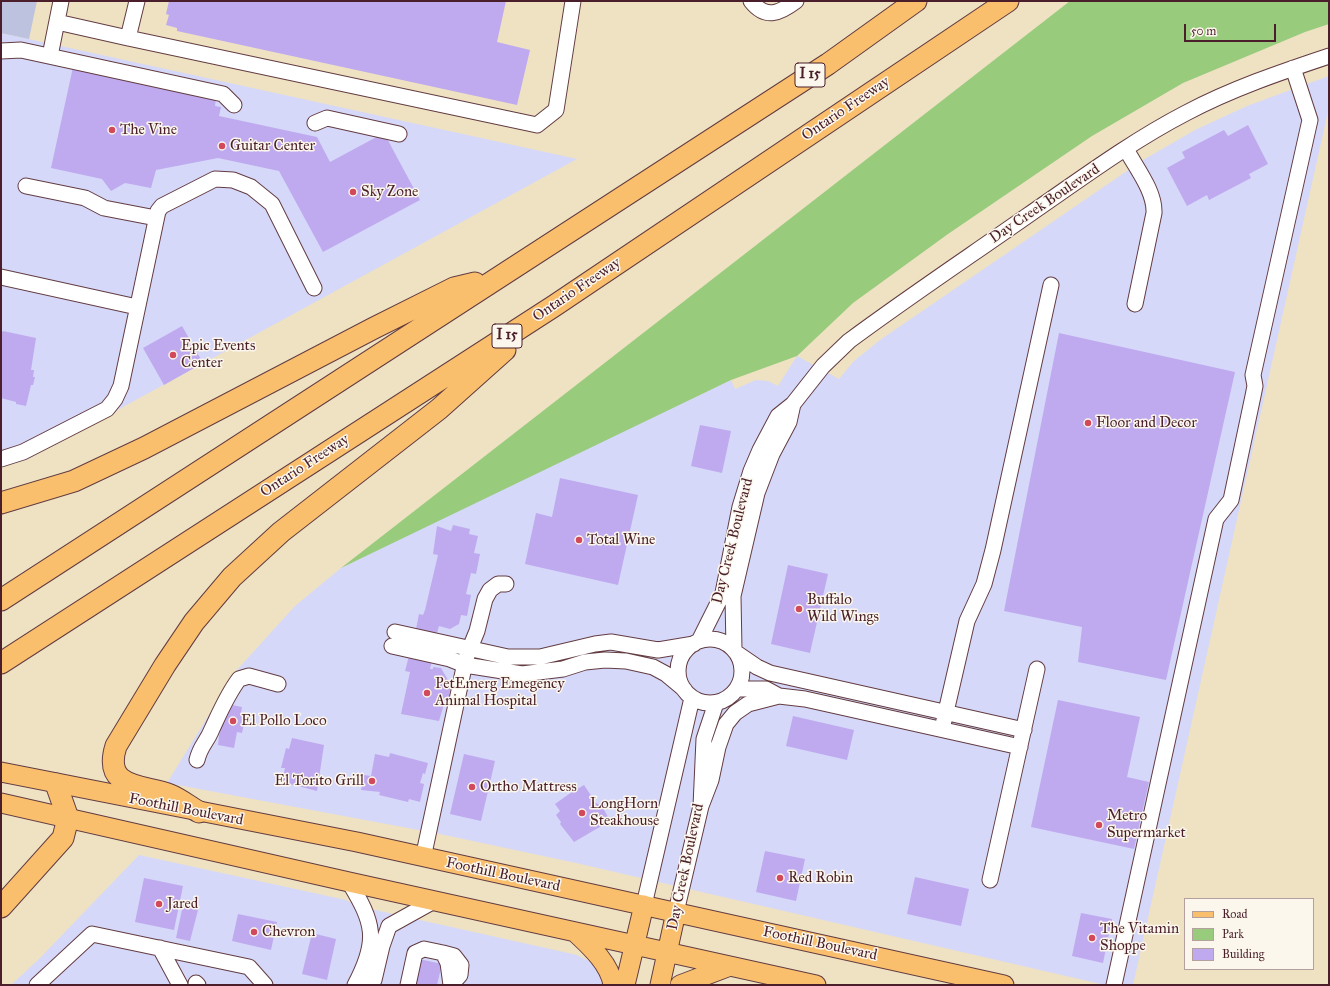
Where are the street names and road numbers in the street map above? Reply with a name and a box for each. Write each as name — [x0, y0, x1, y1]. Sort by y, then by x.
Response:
road number: I 15 — [795, 63, 825, 87]
street label: Ontario Freeway — [799, 73, 893, 145]
street label: Day Creek Boulevard — [986, 160, 1104, 248]
street label: Ontario Freeway — [530, 254, 624, 326]
road number: I 15 — [492, 324, 522, 348]
street label: Ontario Freeway — [257, 431, 353, 501]
street label: Day Creek Boulevard — [709, 476, 757, 606]
street label: Foothill Boulevard — [127, 790, 245, 830]
street label: Day Creek Boulevard — [664, 802, 708, 932]
street label: Foothill Boulevard — [444, 854, 562, 896]
street label: Foothill Boulevard — [761, 923, 879, 965]

